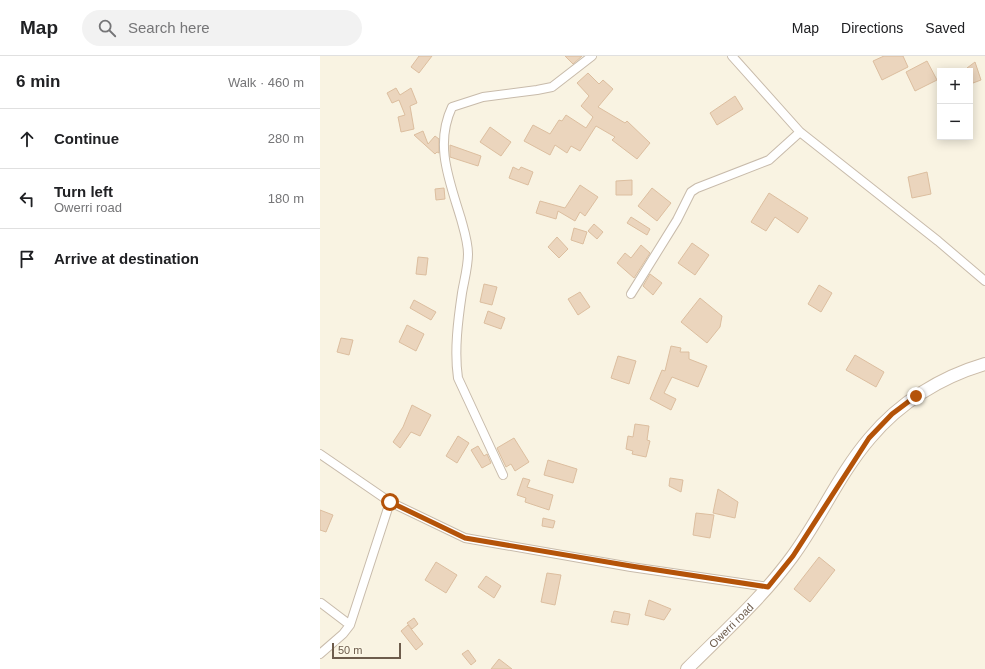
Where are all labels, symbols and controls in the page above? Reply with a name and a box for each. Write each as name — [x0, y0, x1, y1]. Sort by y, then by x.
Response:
search box — [82, 10, 362, 46]
text: Map — [20, 17, 58, 38]
icon: search — [96, 17, 118, 39]
text: Search here — [128, 19, 210, 36]
text: Map — [792, 20, 819, 36]
text: Directions — [841, 20, 903, 36]
text: Saved — [925, 20, 965, 36]
map controls — [937, 68, 973, 140]
button: + — [937, 68, 973, 104]
text: 6 min — [16, 72, 60, 91]
text: Walk · 460 m — [228, 75, 304, 90]
button: − — [937, 104, 973, 140]
icon: ahead — [16, 128, 38, 150]
text: Continue — [54, 130, 119, 147]
text: 280 m — [268, 131, 304, 146]
text: Turn left — [54, 183, 113, 200]
icon: left — [16, 188, 38, 210]
text: 180 m — [268, 191, 304, 206]
text: Owerri road — [54, 200, 122, 215]
icon: arrive — [16, 248, 38, 270]
text: Arrive at destination — [54, 250, 199, 267]
route end — [907, 387, 925, 405]
route start — [381, 493, 399, 511]
street label: Owerri road — [706, 601, 756, 650]
scale bar — [332, 641, 401, 660]
text: 50 m — [338, 644, 362, 656]

